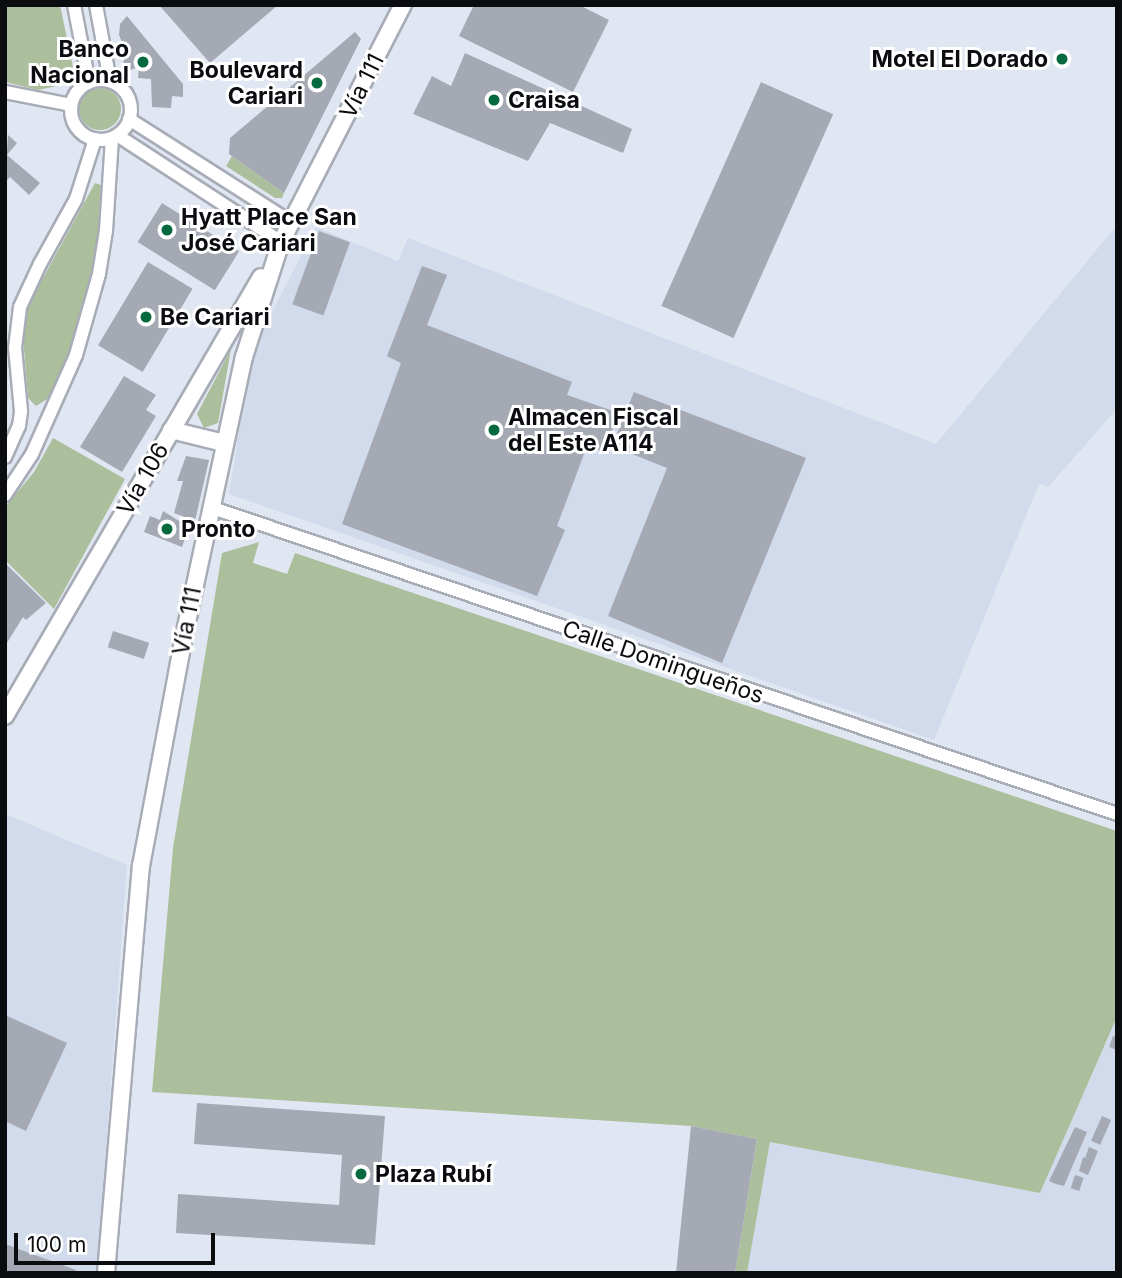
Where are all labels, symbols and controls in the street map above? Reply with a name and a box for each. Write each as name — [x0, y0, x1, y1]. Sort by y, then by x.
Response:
place label: Banco Nacional — [30, 35, 129, 89]
place label: Motel El Dorado — [872, 45, 1048, 73]
street label: Vía 111 — [334, 49, 390, 123]
marker: Motel El Dorado — [1054, 51, 1070, 67]
marker: Banco Nacional — [135, 54, 151, 70]
place label: Boulevard Cariari — [190, 56, 303, 110]
marker: Boulevard Cariari — [309, 75, 325, 91]
place label: Craisa — [508, 86, 580, 114]
marker: Craisa — [486, 92, 502, 108]
place label: Hyatt Place San José Cariari — [181, 203, 357, 257]
marker: Hyatt Place San José Cariari — [159, 222, 175, 238]
place label: Be Cariari — [160, 303, 270, 331]
marker: Be Cariari — [138, 309, 154, 325]
place label: Almacen Fiscal del Este A114 — [508, 403, 679, 457]
marker: Almacen Fiscal del Este A114 — [486, 422, 502, 438]
street label: Vía 106 — [111, 438, 175, 520]
place label: Pronto — [181, 515, 255, 543]
marker: Pronto — [159, 521, 175, 537]
street label: Vía 111 — [167, 585, 207, 657]
street label: Calle Domingueños — [559, 615, 767, 709]
place label: Plaza Rubí — [375, 1160, 492, 1188]
marker: Plaza Rubí — [353, 1166, 369, 1182]
scale bar — [18, 1218, 219, 1262]
text: 100 m — [27, 1232, 86, 1257]

